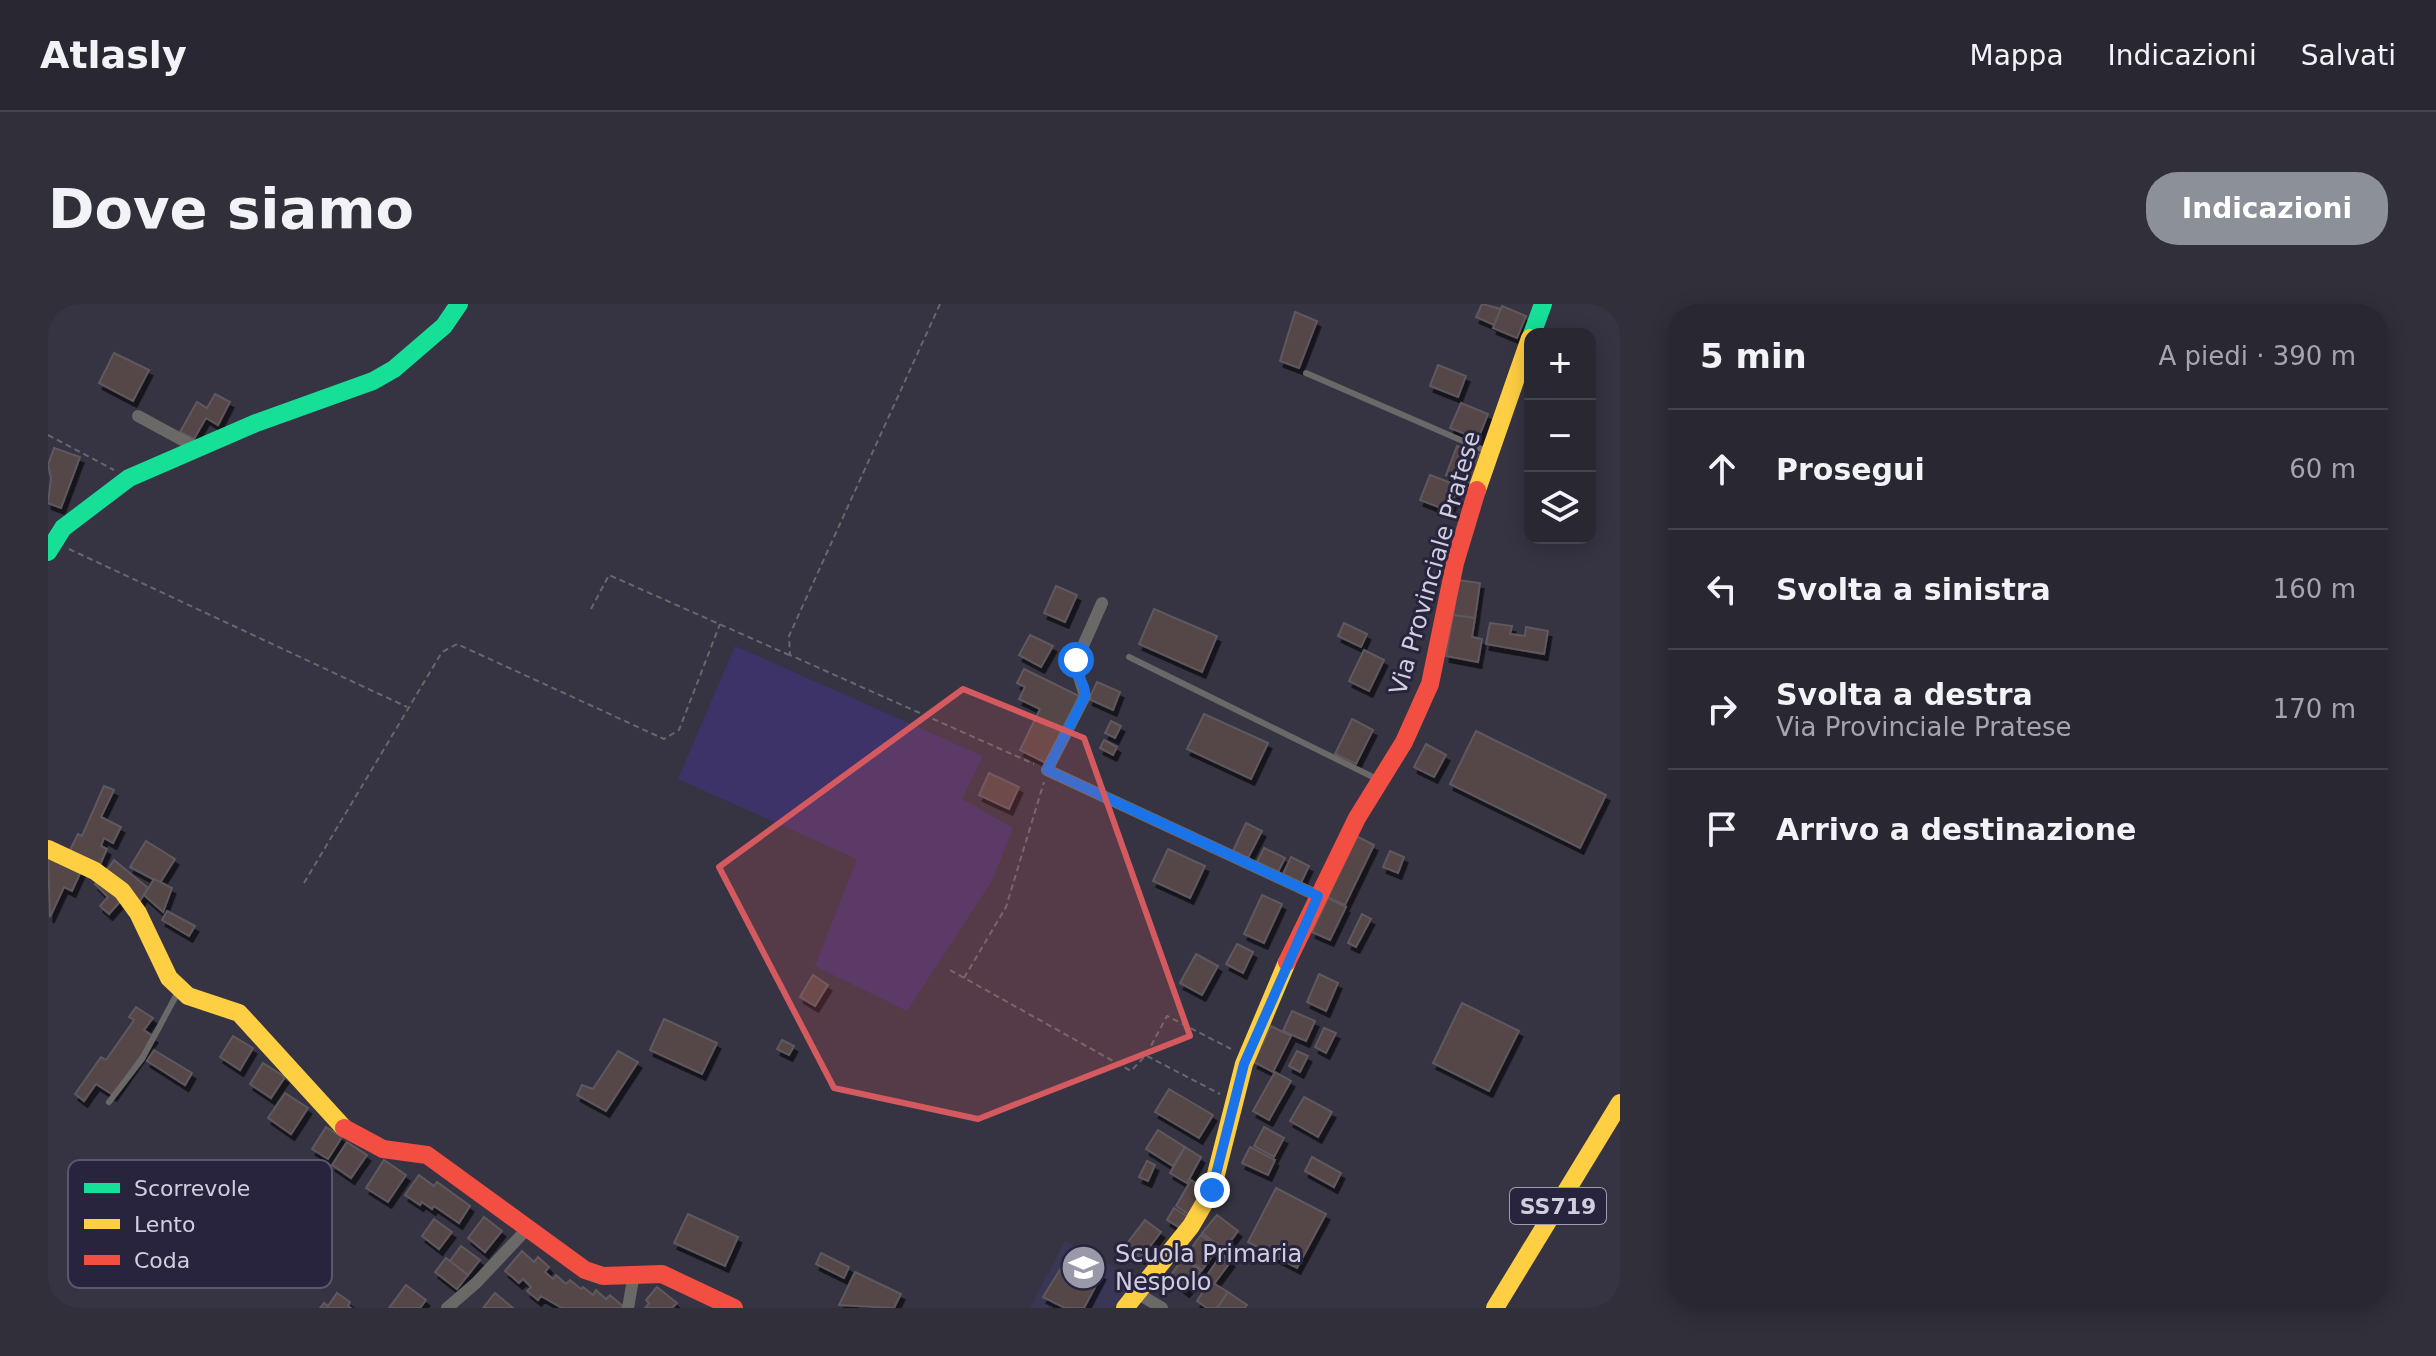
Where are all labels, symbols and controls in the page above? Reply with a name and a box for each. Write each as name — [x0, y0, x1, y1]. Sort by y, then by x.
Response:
text: Atlasly — [40, 33, 187, 77]
text: Mappa — [1970, 39, 2064, 72]
text: Indicazioni — [2108, 39, 2257, 72]
text: Salvati — [2301, 39, 2396, 72]
button: Indicazioni — [2146, 172, 2388, 245]
text: Dove siamo — [48, 176, 414, 241]
map controls — [1524, 328, 1596, 544]
button: + — [1524, 328, 1596, 400]
text: 5 min — [1700, 336, 1807, 376]
text: A piedi · 390 m — [2158, 341, 2356, 371]
button: − — [1524, 400, 1596, 472]
street label: Via Provinciale Pratese — [1384, 428, 1486, 698]
icon: ahead — [1700, 447, 1744, 491]
text: Prosegui — [1776, 452, 1925, 487]
text: 60 m — [2289, 454, 2356, 484]
button: layers — [1524, 472, 1596, 544]
icon: left — [1700, 567, 1744, 611]
text: Svolta a sinistra — [1776, 572, 2051, 607]
text: 160 m — [2273, 574, 2356, 604]
route start — [1058, 642, 1094, 678]
text: Svolta a destra — [1776, 677, 2033, 712]
icon: right — [1700, 687, 1744, 731]
text: 170 m — [2273, 694, 2356, 724]
text: Via Provinciale Pratese — [1776, 712, 2071, 742]
icon: arrive — [1700, 807, 1744, 851]
text: Arrivo a destinazione — [1776, 812, 2136, 847]
legend — [68, 1160, 332, 1288]
route end — [1194, 1172, 1230, 1208]
text: Scorrevole — [134, 1176, 250, 1201]
road number: SS719 — [1510, 1188, 1606, 1224]
text: Lento — [134, 1212, 195, 1237]
place label: Scuola Primaria Nespolo — [1115, 1240, 1302, 1296]
school or university icon: Scuola Primaria Nespolo — [1060, 1244, 1108, 1292]
text: Coda — [134, 1248, 190, 1273]

